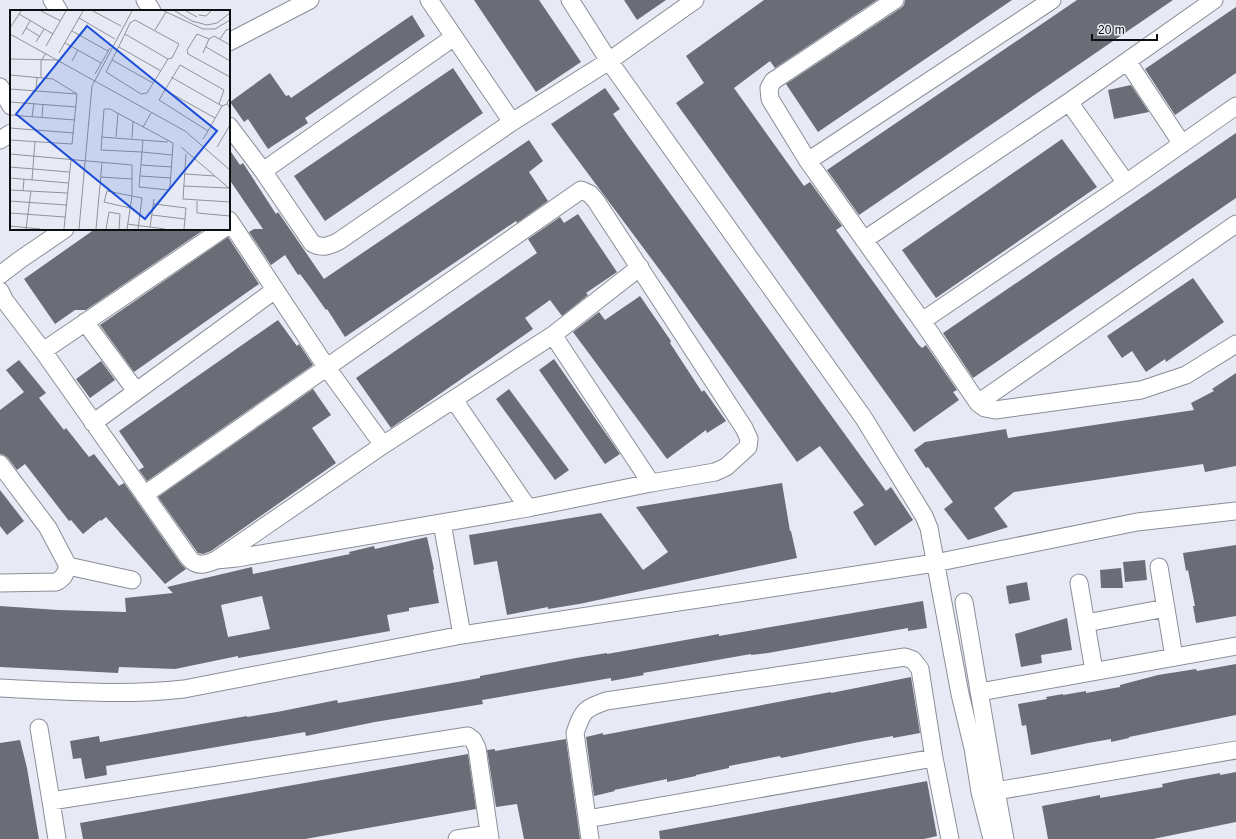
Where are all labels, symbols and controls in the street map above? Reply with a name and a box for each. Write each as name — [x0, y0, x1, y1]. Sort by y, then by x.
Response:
inset map — [10, 10, 230, 230]
scale bar — [1092, 16, 1157, 42]
text: 20 m — [1098, 23, 1125, 37]

